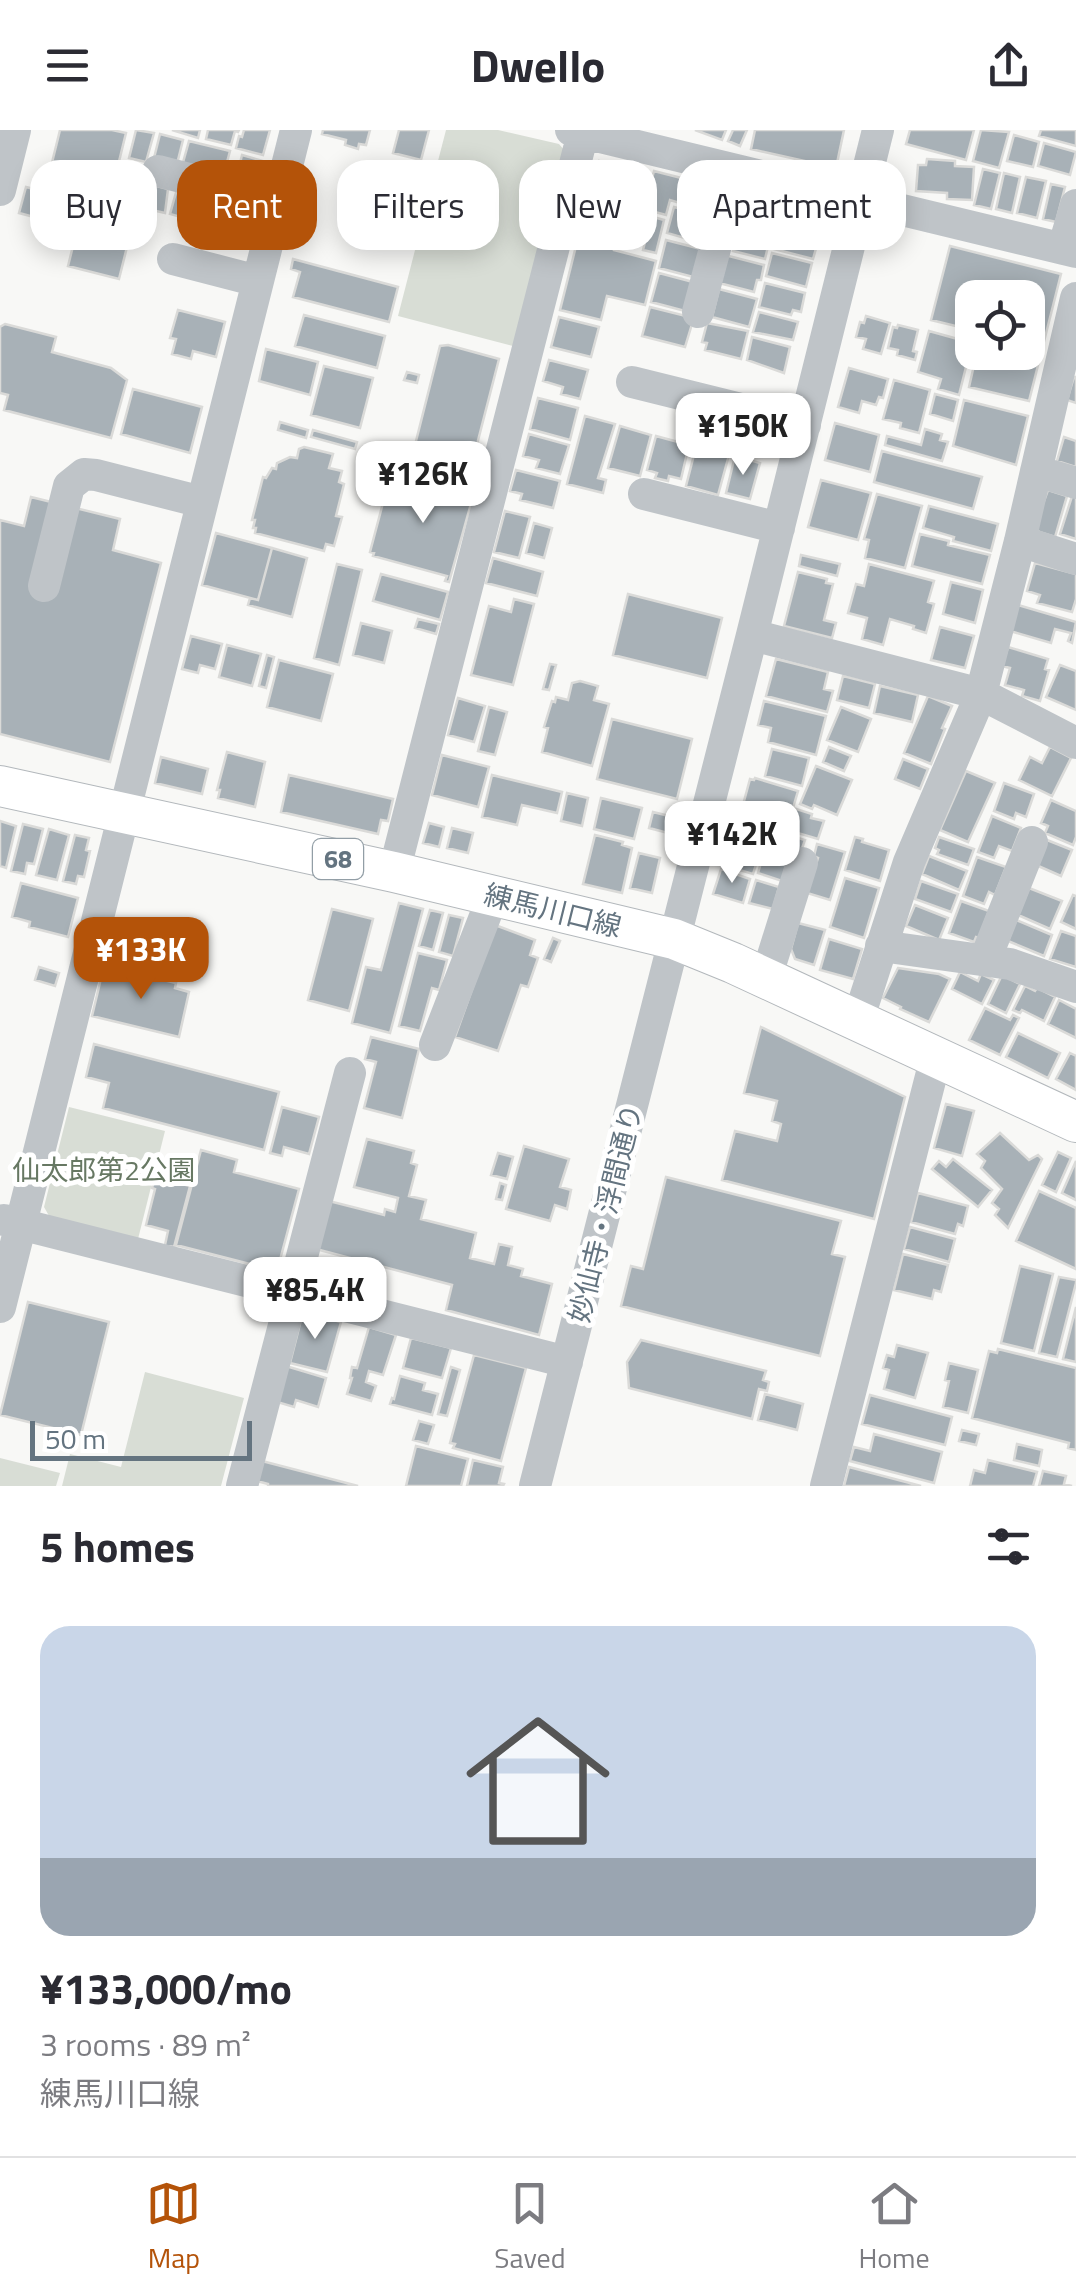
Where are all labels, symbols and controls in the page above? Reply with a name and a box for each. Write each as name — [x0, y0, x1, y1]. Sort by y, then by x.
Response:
text: Dwello — [471, 31, 605, 99]
icon: menu — [40, 38, 95, 93]
icon: share — [981, 38, 1036, 93]
chip: Buy — [30, 160, 157, 250]
chip: Rent — [177, 160, 317, 250]
chip: Filters — [337, 160, 499, 250]
chip: New — [519, 160, 657, 250]
chip: Apartment — [677, 160, 906, 250]
map controls — [955, 280, 1045, 370]
button: locate — [955, 280, 1045, 370]
pin: ¥150K — [673, 393, 813, 478]
text: ¥150K — [698, 401, 788, 449]
pin: ¥126K — [353, 441, 493, 526]
text: ¥126K — [378, 449, 468, 497]
pin: ¥142K — [662, 801, 802, 886]
text: ¥142K — [687, 809, 777, 857]
road number: 68 — [313, 839, 363, 879]
street label: 練馬川口線 — [480, 872, 626, 948]
pin: ¥133K — [71, 917, 211, 1002]
text: ¥133K — [96, 925, 186, 973]
street label: 妙仙寺・浮間通り — [557, 1099, 653, 1327]
park label: 仙太郎第2公園 — [12, 1148, 196, 1191]
pin: ¥85.4K — [234, 1257, 396, 1342]
text: ¥85.4K — [266, 1265, 364, 1313]
scale bar — [30, 1416, 252, 1460]
text: 50 m — [45, 1417, 106, 1460]
text: 5 homes — [40, 1514, 195, 1578]
icon: filters — [981, 1519, 1036, 1574]
icon: home — [448, 1691, 628, 1871]
text: ¥133,000/mo — [40, 1956, 292, 2020]
text: 3 rooms · 89 m² — [40, 2020, 251, 2068]
text: 練馬川口線 — [40, 2069, 200, 2117]
tab: Map — [146, 2176, 201, 2279]
tab: Saved — [494, 2176, 566, 2279]
tab: Home — [858, 2176, 930, 2279]

